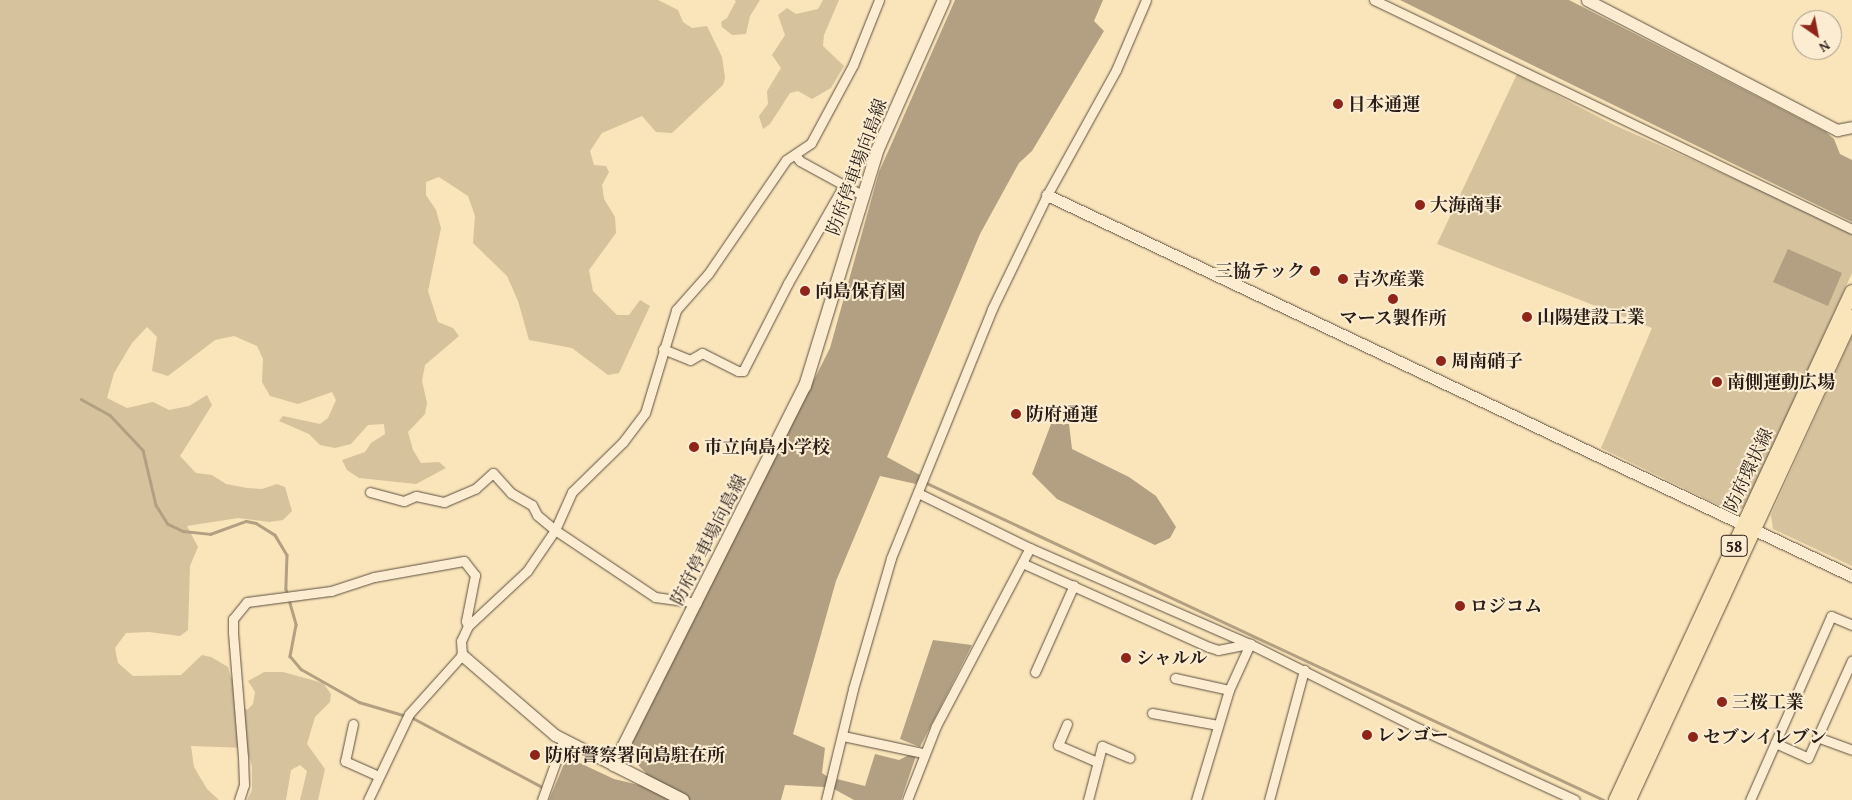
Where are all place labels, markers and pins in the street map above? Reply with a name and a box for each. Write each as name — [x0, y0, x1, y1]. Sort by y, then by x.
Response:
place label: 日本通運 — [1348, 93, 1420, 115]
marker: 日本通運 — [1332, 98, 1344, 110]
place label: 大海商事 — [1430, 194, 1502, 216]
marker: 大海商事 — [1414, 199, 1426, 211]
place label: 三協テック — [1215, 260, 1305, 282]
marker: 三協テック — [1309, 265, 1321, 277]
place label: 吉次産業 — [1353, 268, 1425, 290]
marker: 吉次産業 — [1337, 273, 1349, 285]
place label: 向島保育園 — [815, 280, 905, 302]
marker: 向島保育園 — [799, 285, 811, 297]
marker: マース製作所 — [1387, 293, 1399, 305]
place label: 山陽建設工業 — [1537, 306, 1645, 328]
place label: マース製作所 — [1339, 307, 1447, 329]
marker: 山陽建設工業 — [1521, 311, 1533, 323]
place label: 周南硝子 — [1451, 350, 1523, 372]
marker: 周南硝子 — [1435, 355, 1447, 367]
place label: 南側運動広場 — [1727, 371, 1835, 393]
marker: 南側運動広場 — [1711, 376, 1723, 388]
place label: 防府通運 — [1026, 403, 1098, 425]
marker: 防府通運 — [1010, 408, 1022, 420]
place label: 市立向島小学校 — [704, 436, 830, 458]
marker: 市立向島小学校 — [688, 441, 700, 453]
place label: ロジコム — [1470, 595, 1542, 617]
marker: ロジコム — [1454, 600, 1466, 612]
place label: シャルル — [1136, 647, 1208, 669]
marker: シャルル — [1120, 652, 1132, 664]
place label: 三桜工業 — [1732, 691, 1804, 713]
marker: 三桜工業 — [1716, 696, 1728, 708]
place label: レンゴー — [1377, 724, 1449, 746]
place label: セブンイレブン — [1703, 726, 1829, 748]
marker: レンゴー — [1361, 729, 1373, 741]
marker: セブンイレブン — [1687, 731, 1699, 743]
place label: 防府警察署向島駐在所 — [545, 744, 725, 766]
marker: 防府警察署向島駐在所 — [529, 749, 541, 761]

